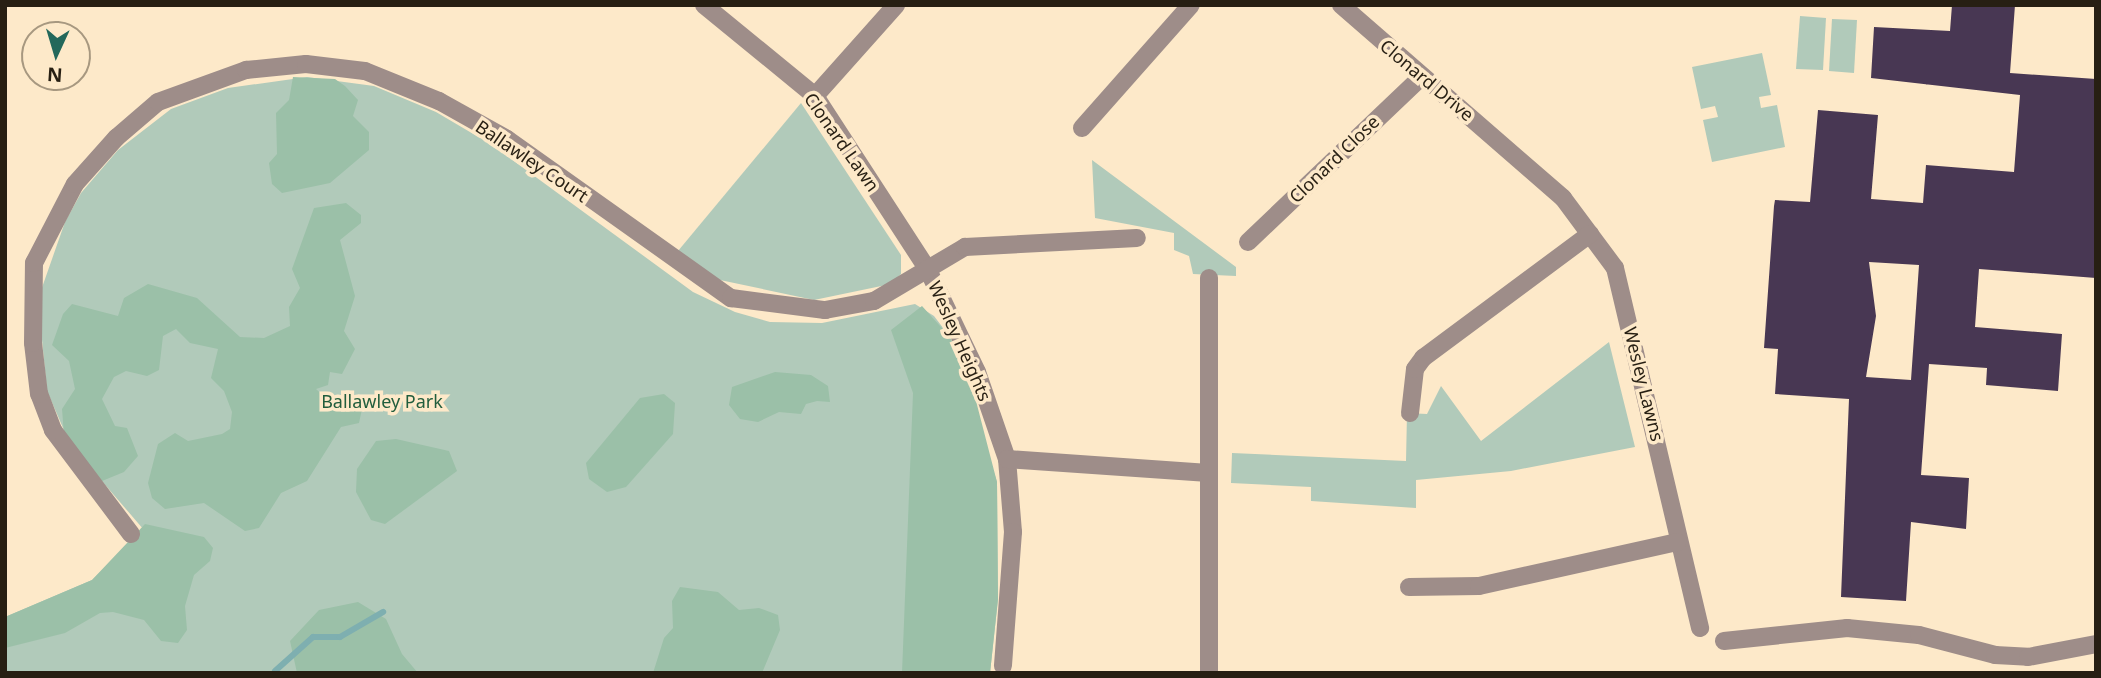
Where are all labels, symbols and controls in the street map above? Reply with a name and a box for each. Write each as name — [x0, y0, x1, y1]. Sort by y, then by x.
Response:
north arrow — [21, 21, 91, 91]
street label: Clonard Drive — [1376, 35, 1478, 125]
text: N — [46, 61, 63, 88]
street label: Clonard Lawn — [800, 88, 884, 196]
street label: Clonard Close — [1285, 111, 1383, 207]
street label: Ballawley Court — [472, 115, 592, 207]
street label: Wesley Heights — [924, 278, 996, 404]
street label: Wesley Lawns — [1619, 325, 1669, 443]
park label: Ballawley Park — [321, 390, 443, 412]

